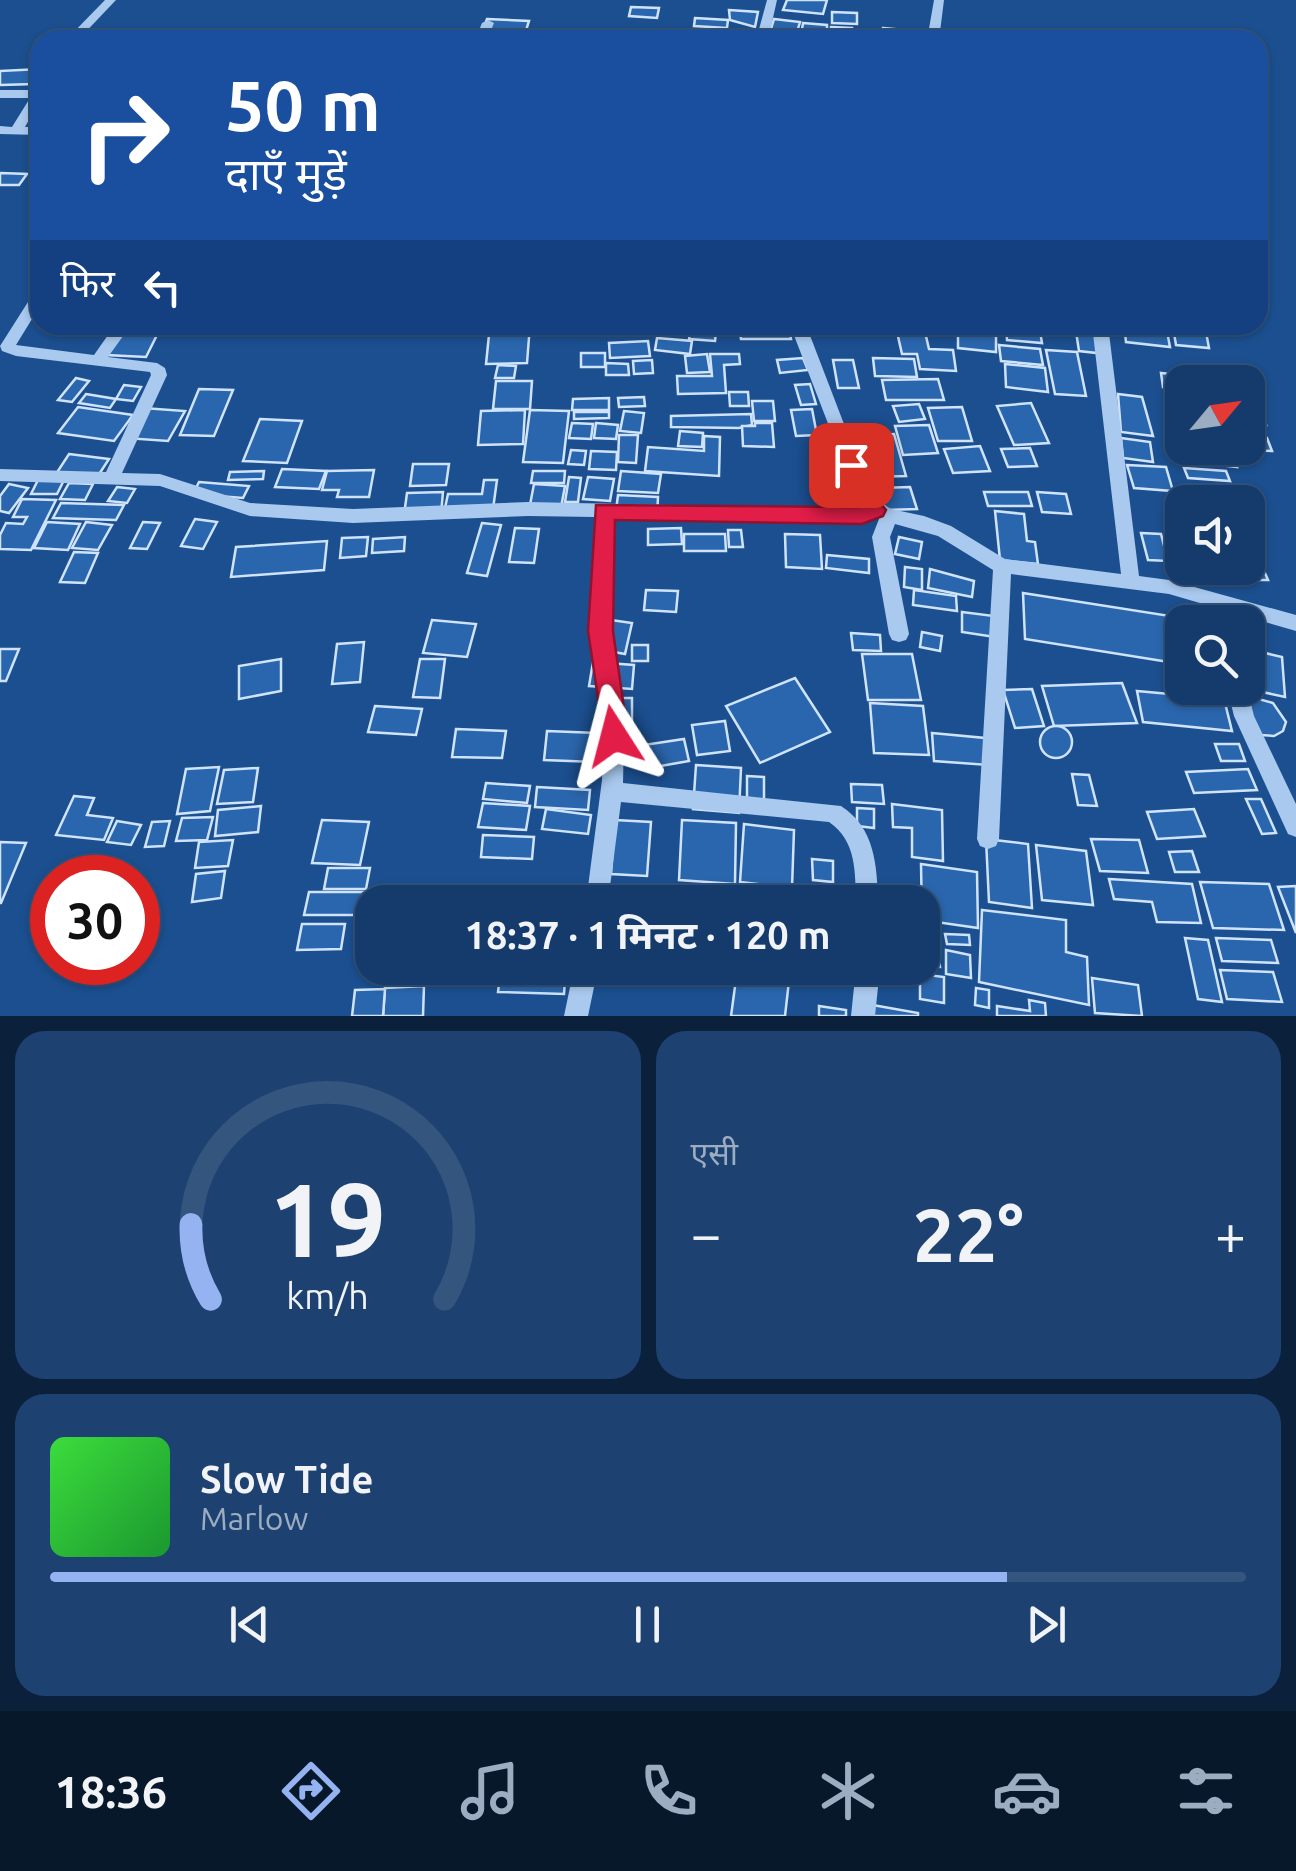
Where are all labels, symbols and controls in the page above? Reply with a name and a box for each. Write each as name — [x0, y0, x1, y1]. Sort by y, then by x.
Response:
text: 50 m — [225, 66, 381, 144]
icon: right — [60, 70, 190, 200]
text: दाएँ मुड़ें — [225, 148, 347, 199]
icon: left — [135, 260, 190, 315]
text: फिर — [60, 262, 115, 304]
north arrow — [1165, 365, 1265, 465]
map controls — [1165, 365, 1265, 705]
pin — [809, 423, 894, 508]
icon: arrive — [824, 438, 879, 493]
button: sound — [1165, 485, 1265, 585]
button: search — [1165, 605, 1265, 705]
position arrow — [562, 684, 666, 788]
speed limit sign: 30 — [30, 855, 160, 985]
text: 18:37 · 1 मिनट · 120 m — [464, 914, 831, 956]
text: एसी — [691, 1135, 738, 1171]
text: 19 — [269, 1160, 386, 1277]
text: 22° — [913, 1192, 1024, 1276]
text: − — [691, 1203, 722, 1264]
text: + — [1215, 1203, 1246, 1264]
text: km/h — [286, 1276, 369, 1316]
text: Slow Tide — [200, 1458, 373, 1500]
text: Marlow — [200, 1500, 308, 1536]
icon: previous — [222, 1597, 277, 1652]
icon: pause — [620, 1597, 675, 1652]
icon: next — [1019, 1597, 1074, 1652]
icon: directions — [276, 1756, 346, 1826]
icon: music — [455, 1756, 525, 1826]
icon: phone — [634, 1756, 704, 1826]
icon: climate — [813, 1756, 883, 1826]
icon: car — [992, 1756, 1062, 1826]
icon: filters — [1171, 1756, 1241, 1826]
text: 18:36 — [55, 1766, 167, 1817]

